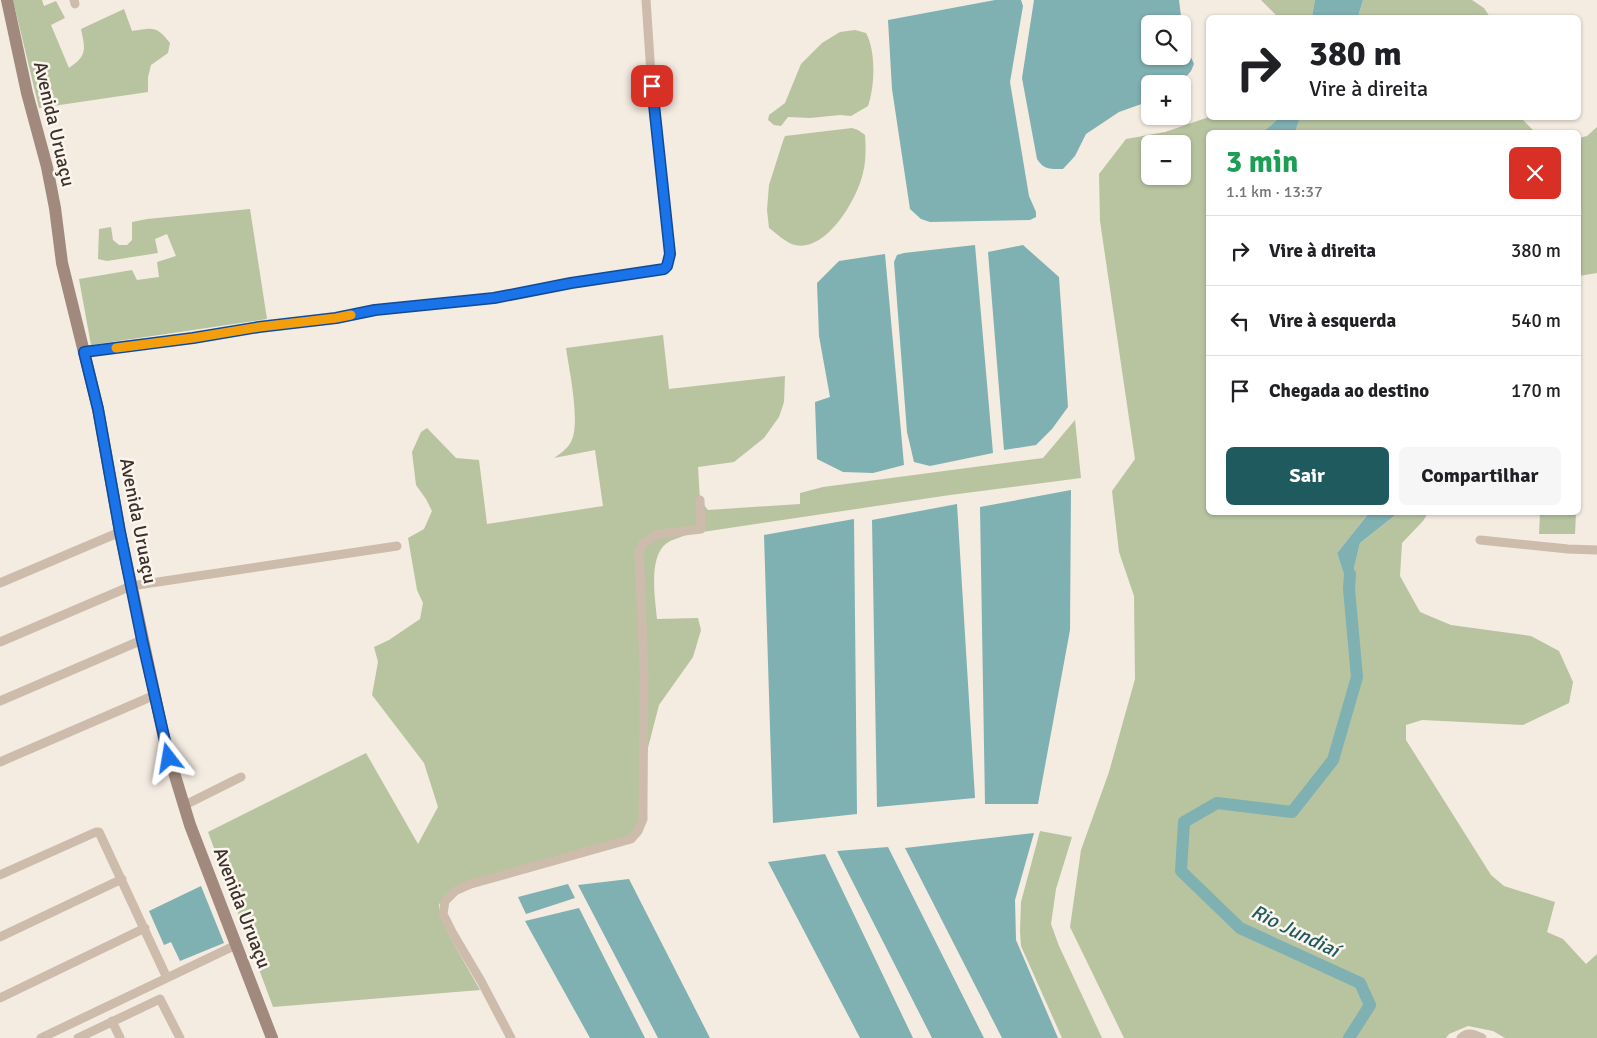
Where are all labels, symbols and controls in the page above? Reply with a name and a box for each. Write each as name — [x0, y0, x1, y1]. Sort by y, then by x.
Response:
map controls — [1141, 15, 1191, 185]
button: search — [1141, 15, 1191, 65]
text: 380 m — [1309, 32, 1402, 75]
icon: right — [1226, 35, 1291, 100]
street label: Avenida Uruaçu — [28, 59, 80, 189]
pin — [631, 65, 673, 107]
icon: arrive — [638, 72, 666, 100]
button: + — [1141, 75, 1191, 125]
text: Vire à direita — [1309, 75, 1428, 102]
button: − — [1141, 135, 1191, 185]
text: 3 min — [1226, 144, 1298, 181]
button: close — [1509, 147, 1561, 199]
text: 1.1 km · 13:37 — [1226, 182, 1323, 202]
icon: right — [1226, 237, 1254, 265]
text: Vire à direita — [1269, 239, 1376, 263]
text: 380 m — [1511, 239, 1561, 263]
icon: left — [1226, 307, 1254, 335]
text: Vire à esquerda — [1269, 309, 1396, 333]
text: 540 m — [1511, 309, 1561, 333]
icon: arrive — [1226, 377, 1254, 405]
text: Chegada ao destino — [1269, 379, 1429, 403]
text: 170 m — [1511, 379, 1561, 403]
button: Sair — [1226, 447, 1389, 505]
button: Compartilhar — [1399, 447, 1561, 505]
street label: Avenida Uruaçu — [114, 456, 162, 586]
position arrow — [142, 731, 194, 783]
street label: Avenida Uruaçu — [208, 844, 276, 972]
water label: Rio Jundiaí — [1247, 899, 1346, 965]

